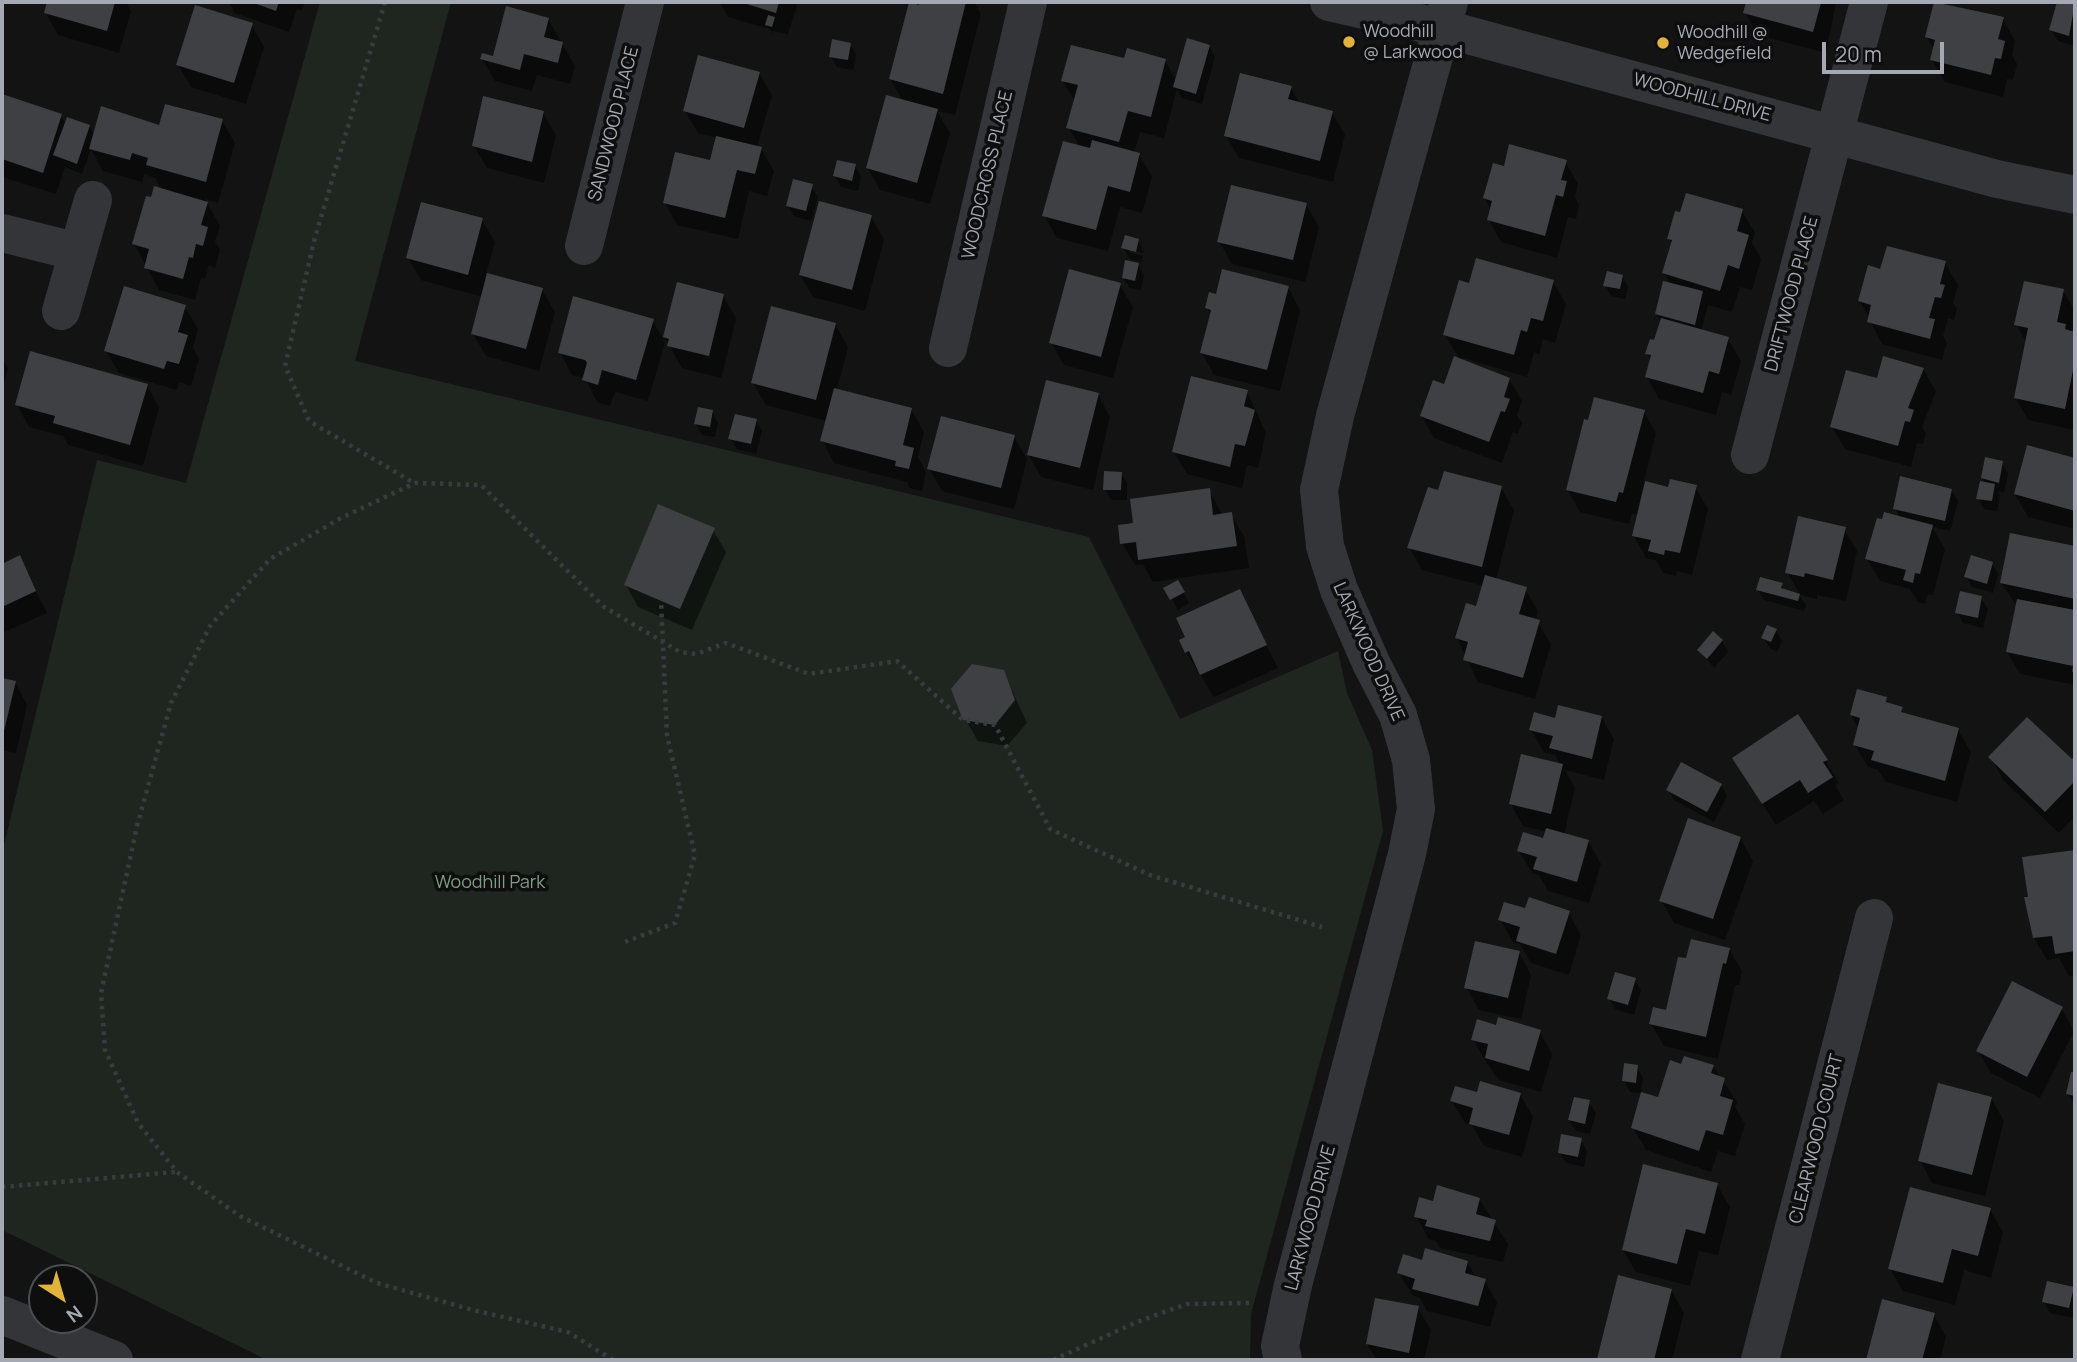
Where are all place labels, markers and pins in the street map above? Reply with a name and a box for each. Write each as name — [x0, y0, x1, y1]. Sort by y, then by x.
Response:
place label: Woodhill @ Larkwood — [1363, 21, 1463, 64]
place label: Woodhill @ Wedgefield — [1677, 22, 1771, 64]
marker: Woodhill @ Larkwood — [1341, 34, 1357, 50]
marker: Woodhill @ Wedgefield — [1655, 35, 1671, 51]

